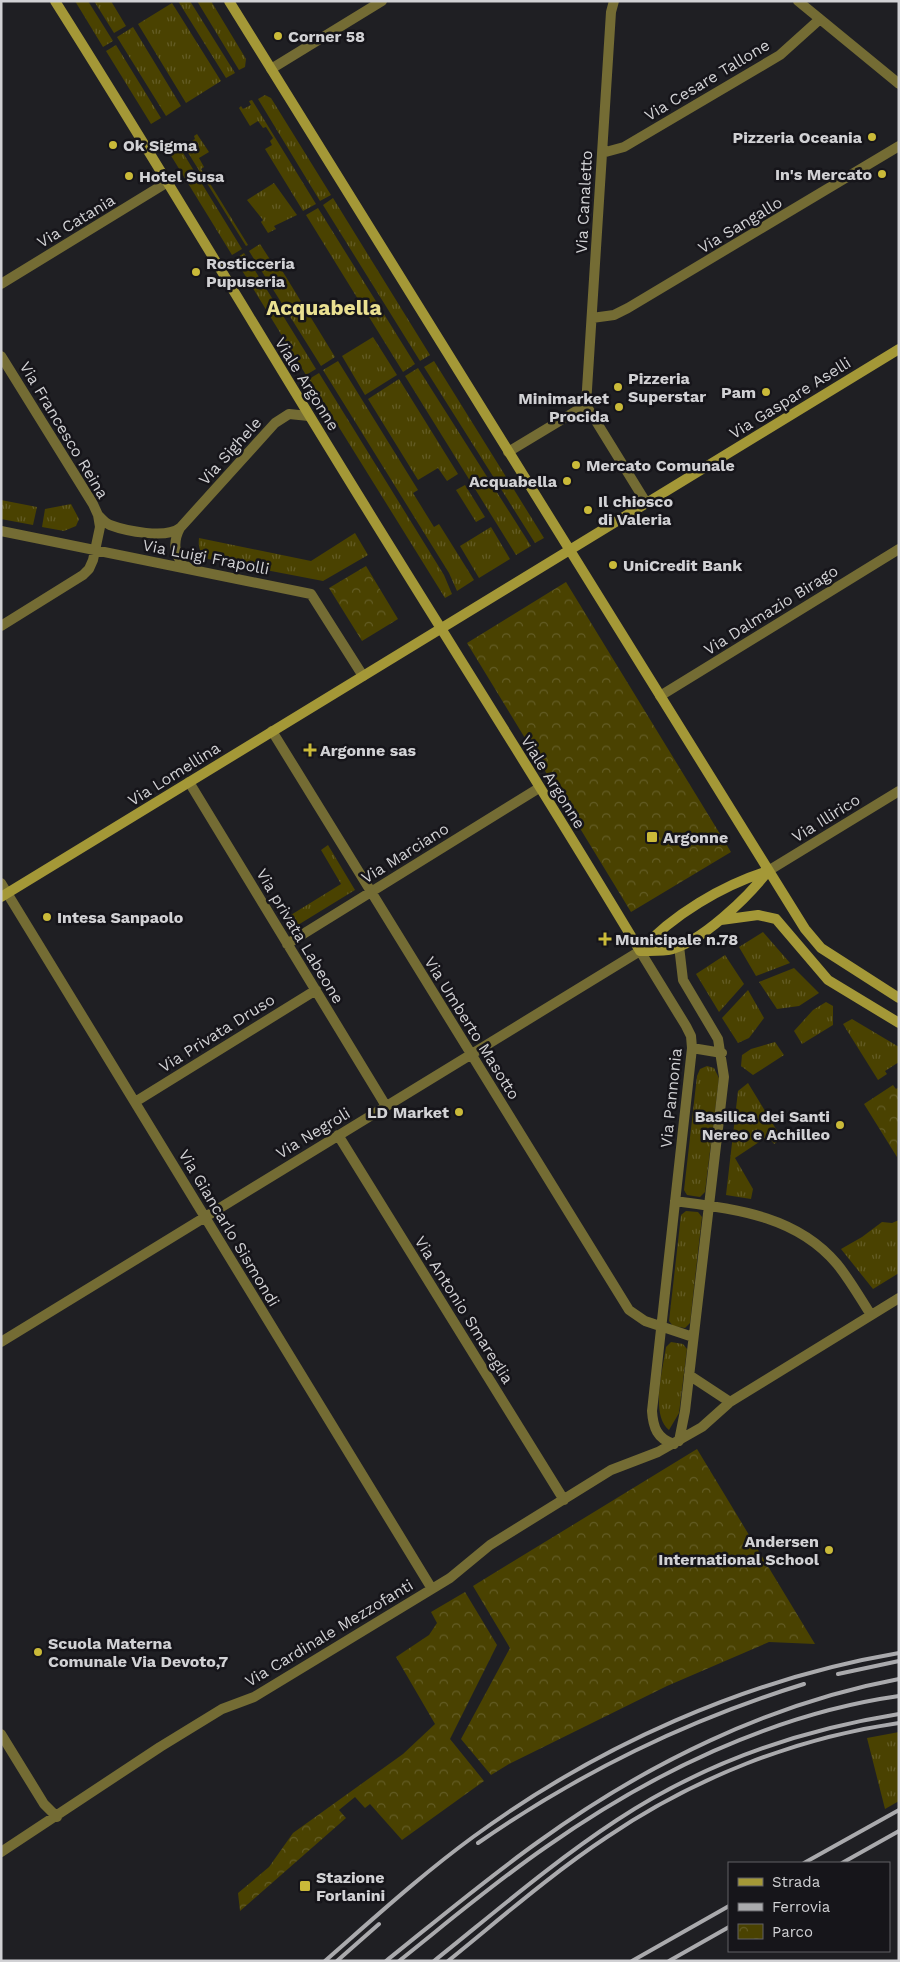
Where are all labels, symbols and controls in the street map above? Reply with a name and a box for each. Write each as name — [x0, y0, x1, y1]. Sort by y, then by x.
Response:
place label: Corner 58 — [288, 27, 365, 46]
marker: Corner 58 — [272, 30, 284, 42]
street label: Via Cesare Tallone — [641, 35, 773, 125]
place label: Pizzeria Oceania — [732, 128, 863, 147]
marker: Pizzeria Oceania — [866, 131, 878, 143]
place label: Ok Sigma — [123, 136, 198, 155]
marker: Ok Sigma — [107, 139, 119, 151]
street label: Via Canaletto — [572, 150, 596, 254]
place label: In's Mercato — [775, 165, 872, 184]
place label: Hotel Susa — [139, 167, 225, 186]
marker: In's Mercato — [876, 168, 888, 180]
marker: Hotel Susa — [123, 170, 135, 182]
street label: Via Catania — [34, 190, 118, 252]
street label: Via Sangallo — [694, 192, 786, 258]
place label: Rosticceria Pupuseria — [206, 254, 296, 291]
marker: Rosticceria Pupuseria — [190, 266, 202, 278]
district label: Acquabella — [266, 295, 383, 320]
street label: Viale Argonne — [271, 334, 343, 434]
street label: Via Gaspare Aselli — [726, 353, 854, 443]
street label: Via Francesco Reina — [16, 358, 112, 502]
place label: Pizzeria Superstar — [628, 369, 706, 406]
marker: Pizzeria Superstar — [612, 381, 624, 393]
place label: Pam — [721, 383, 756, 402]
marker: Pam — [760, 386, 772, 398]
place label: Minimarket Procida — [518, 389, 610, 426]
marker: Minimarket Procida — [613, 401, 625, 413]
street label: Via Sighele — [195, 413, 265, 489]
place label: Mercato Comunale — [586, 456, 735, 475]
marker: Mercato Comunale — [570, 459, 582, 471]
place label: Acquabella — [469, 472, 558, 491]
marker: Acquabella — [561, 475, 573, 487]
place label: Il chiosco di Valeria — [598, 492, 673, 529]
marker: Il chiosco di Valeria — [582, 504, 594, 516]
street label: Via Luigi Frapolli — [141, 535, 271, 579]
place label: UniCredit Bank — [623, 556, 742, 575]
marker: UniCredit Bank — [607, 559, 619, 571]
street label: Via Dalmazio Birago — [700, 561, 842, 659]
street label: Viale Argonne — [517, 732, 589, 832]
street label: Via Lomellina — [124, 738, 224, 810]
place label: Argonne sas — [320, 741, 417, 760]
marker: Argonne sas — [304, 744, 316, 756]
street label: Via Illirico — [788, 790, 864, 846]
street label: Via Marciano — [358, 819, 452, 887]
place label: Argonne — [663, 828, 728, 847]
marker: Argonne — [645, 830, 659, 844]
street label: Via privata Labeone — [252, 865, 348, 1007]
place label: Intesa Sanpaolo — [57, 908, 184, 927]
marker: Intesa Sanpaolo — [41, 911, 53, 923]
place label: Municipale n.78 — [615, 930, 738, 949]
marker: Municipale n.78 — [599, 933, 611, 945]
street label: Via Umberto Masotto — [420, 953, 524, 1103]
street label: Via Privata Druso — [156, 990, 278, 1076]
street label: Via Pannonia — [656, 1047, 686, 1149]
street label: Via Negroli — [272, 1103, 354, 1163]
place label: LD Market — [367, 1103, 449, 1122]
marker: LD Market — [453, 1106, 465, 1118]
place label: Basilica dei Santi Nereo e Achilleo — [694, 1107, 830, 1144]
marker: Basilica dei Santi Nereo e Achilleo — [834, 1119, 846, 1131]
street label: Via Giancarlo Sismondi — [175, 1146, 283, 1310]
street label: Via Antonio Smareglia — [411, 1233, 517, 1387]
place label: Andersen International School — [658, 1532, 820, 1569]
marker: Andersen International School — [823, 1544, 835, 1556]
street label: Via Cardinale Mezzofanti — [242, 1575, 416, 1691]
place label: Scuola Materna Comunale Via Devoto,7 — [48, 1634, 229, 1671]
marker: Scuola Materna Comunale Via Devoto,7 — [32, 1646, 44, 1658]
legend — [728, 1862, 890, 1952]
place label: Stazione Forlanini — [316, 1868, 385, 1905]
text: Strada — [772, 1873, 821, 1891]
marker: Stazione Forlanini — [298, 1879, 312, 1893]
text: Ferrovia — [772, 1898, 831, 1916]
text: Parco — [772, 1923, 813, 1941]

